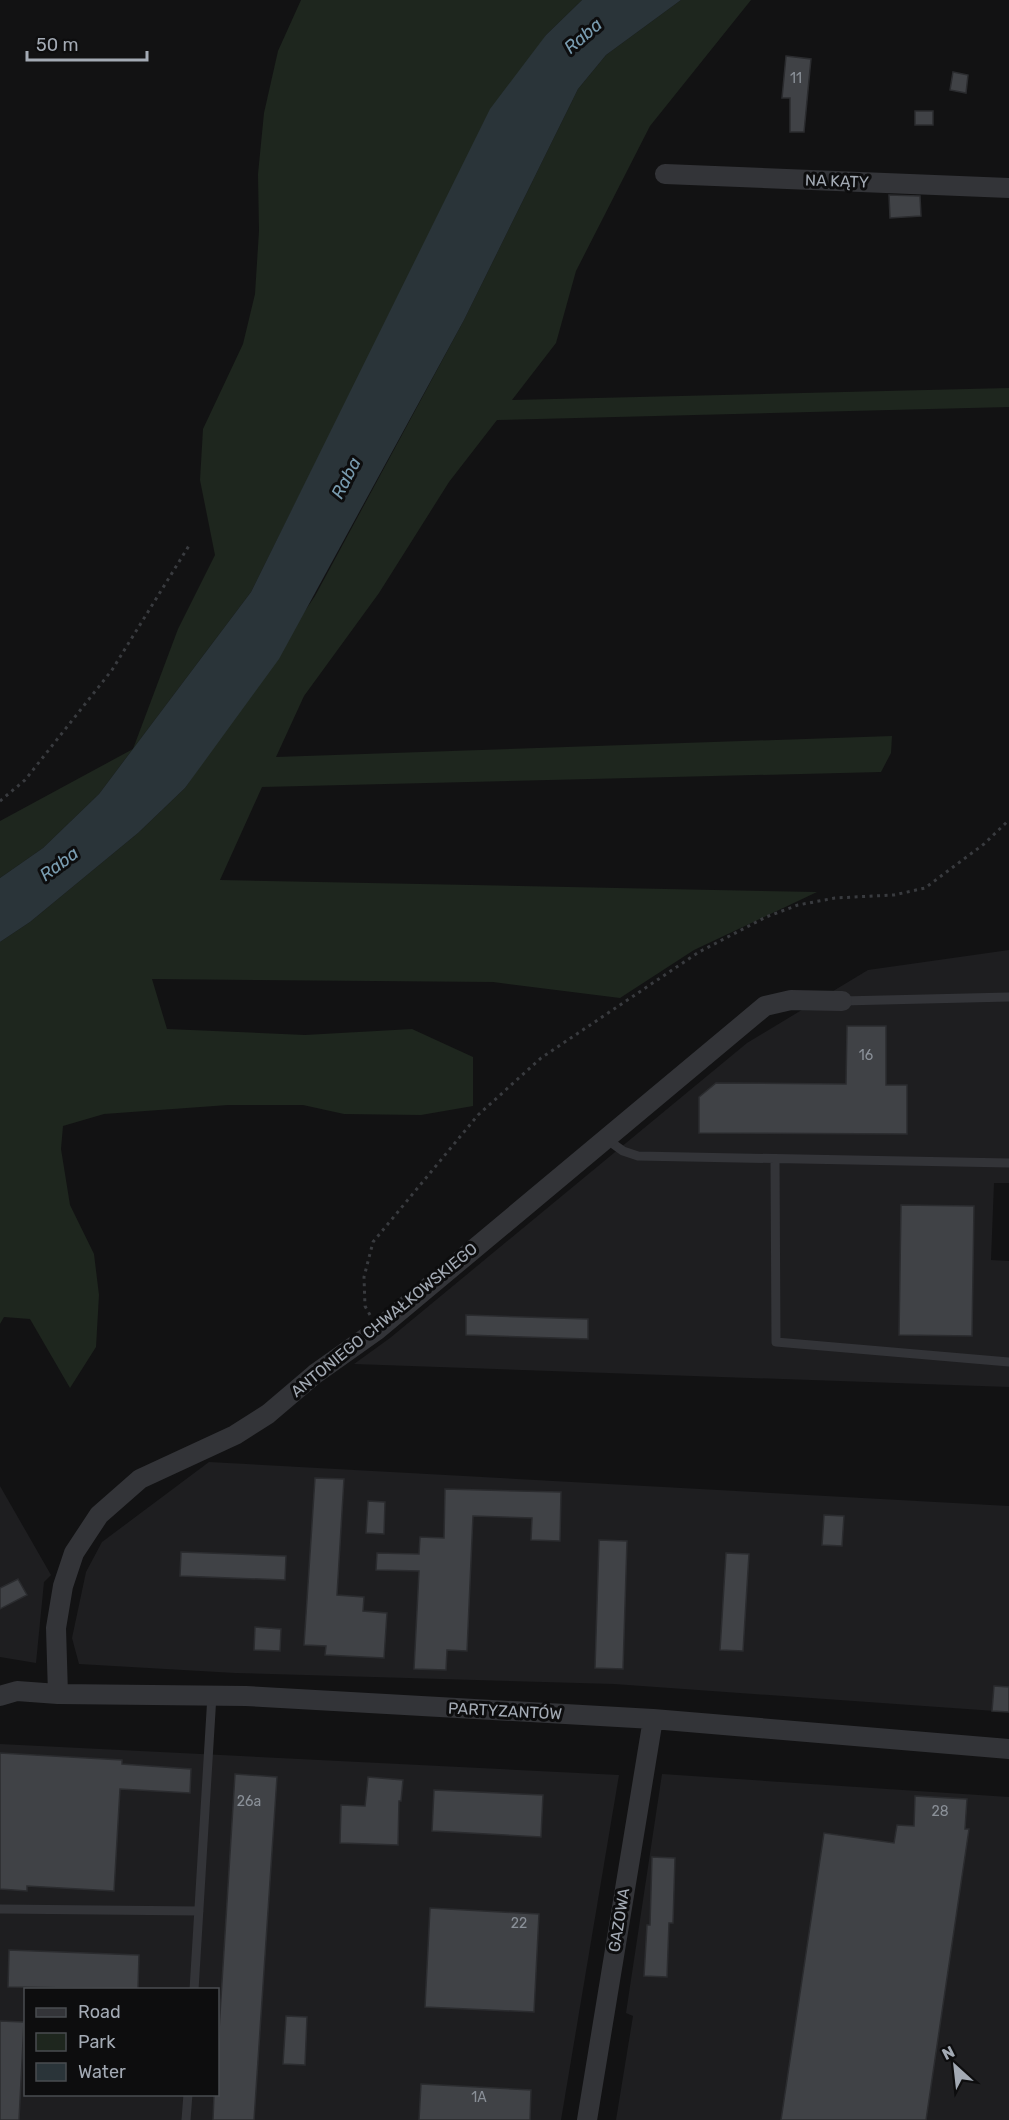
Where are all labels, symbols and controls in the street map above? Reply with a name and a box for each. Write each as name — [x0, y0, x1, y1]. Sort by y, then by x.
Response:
water label: Raba — [559, 13, 607, 59]
scale bar — [27, 24, 147, 62]
text: 50 m — [36, 34, 79, 56]
house number: 11 — [790, 70, 802, 87]
street label: NA KĄTY — [805, 170, 869, 193]
water label: Raba — [326, 453, 366, 502]
water label: Raba — [35, 842, 83, 886]
house number: 16 — [859, 1047, 873, 1064]
street label: ANTONIEGO CHWAŁKOWSKIEGO — [287, 1239, 481, 1401]
street label: PARTYZANTÓW — [447, 1698, 563, 1723]
house number: 26a — [237, 1793, 261, 1810]
house number: 28 — [931, 1803, 949, 1820]
street label: GAZOWA — [605, 1886, 633, 1953]
house number: 22 — [511, 1915, 527, 1932]
legend — [24, 1988, 219, 2096]
text: Road — [78, 2001, 121, 2023]
text: Park — [78, 2031, 116, 2053]
north arrow — [925, 2036, 985, 2096]
text: N — [939, 2042, 958, 2064]
text: Water — [78, 2061, 126, 2083]
house number: 1A — [471, 2089, 487, 2106]

